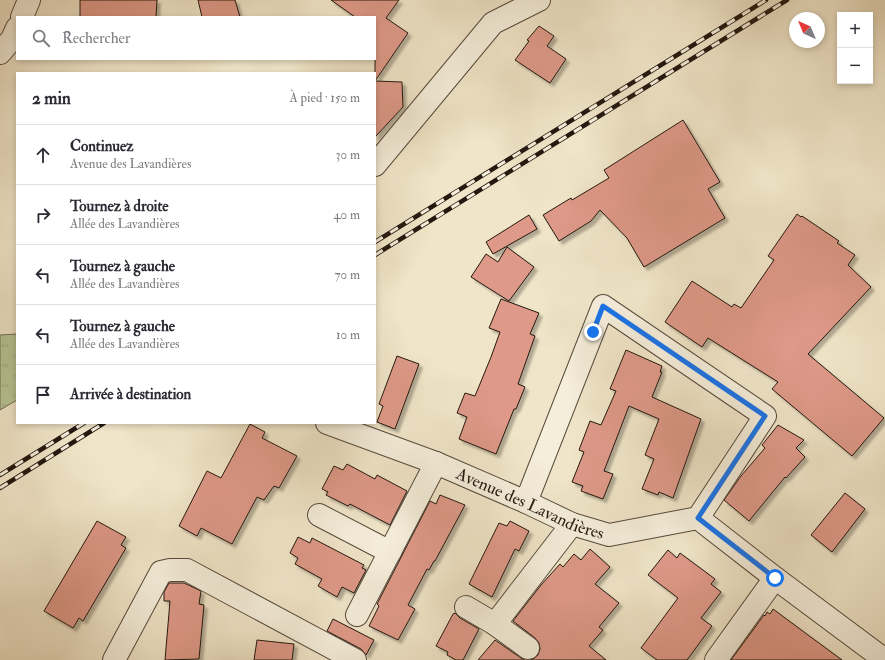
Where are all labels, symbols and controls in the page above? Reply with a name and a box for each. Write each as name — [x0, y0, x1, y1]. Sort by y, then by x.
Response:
north arrow — [789, 12, 825, 48]
map controls — [837, 12, 873, 84]
button: + — [837, 12, 873, 48]
search box — [16, 16, 376, 60]
icon: search — [30, 27, 52, 49]
text: Rechercher — [62, 29, 130, 48]
button: − — [837, 48, 873, 84]
text: 2 min — [32, 88, 71, 109]
text: À pied · 150 m — [290, 90, 360, 106]
text: Continuez — [70, 137, 134, 156]
icon: ahead — [32, 144, 54, 166]
text: 30 m — [336, 147, 360, 163]
text: Avenue des Lavandières — [70, 156, 191, 172]
text: Tournez à droite — [70, 197, 169, 216]
icon: right — [32, 204, 54, 226]
text: 40 m — [334, 207, 360, 223]
text: Allée des Lavandières — [70, 216, 180, 232]
text: Tournez à gauche — [70, 257, 175, 276]
icon: left — [32, 264, 54, 286]
text: 70 m — [335, 267, 360, 283]
text: Allée des Lavandières — [70, 276, 180, 292]
text: Tournez à gauche — [70, 317, 175, 336]
route end — [584, 323, 602, 341]
icon: left — [32, 324, 54, 346]
text: 10 m — [336, 327, 360, 343]
text: Allée des Lavandières — [70, 336, 180, 352]
icon: arrive — [32, 384, 54, 406]
text: Arrivée à destination — [70, 385, 191, 404]
street label: Avenue des Lavandières — [452, 463, 607, 544]
route start — [766, 569, 784, 587]

